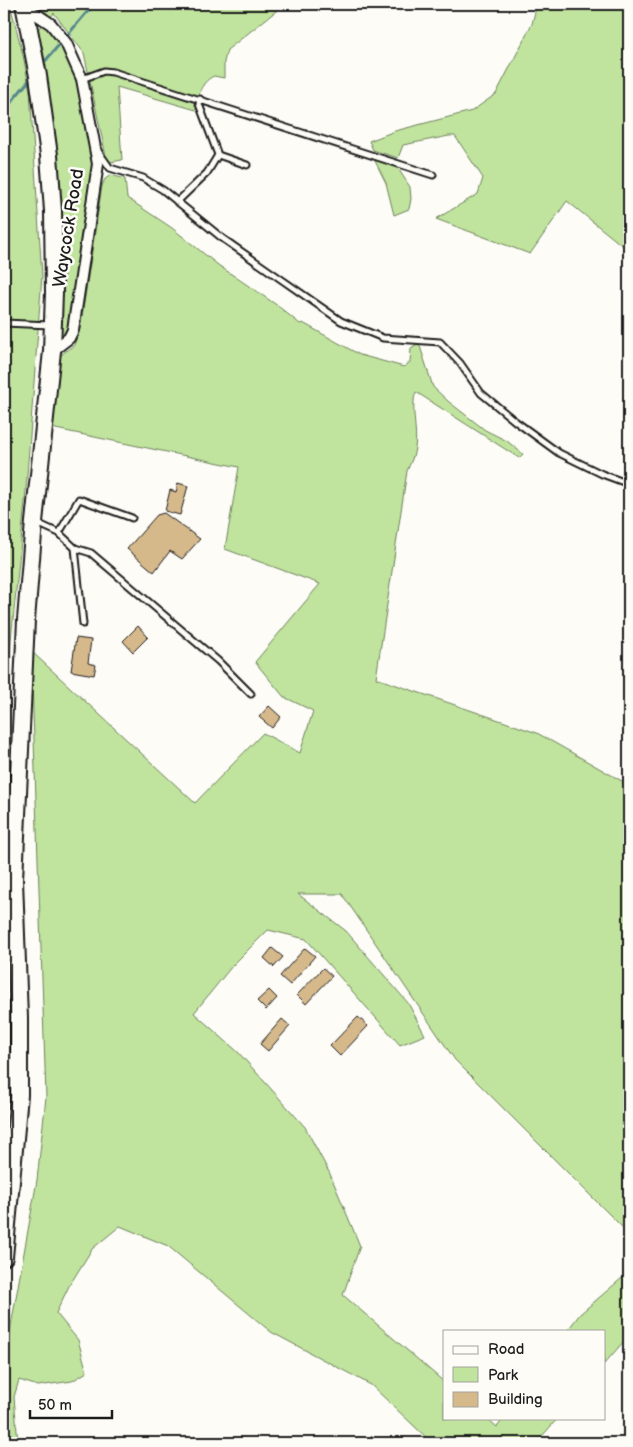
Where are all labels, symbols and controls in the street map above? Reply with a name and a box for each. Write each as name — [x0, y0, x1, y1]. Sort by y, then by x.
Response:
street label: Waycock Road — [49, 167, 88, 289]
legend — [443, 1330, 606, 1420]
text: Road — [488, 1340, 524, 1359]
text: Park — [488, 1366, 519, 1385]
scale bar — [30, 1387, 112, 1419]
text: Building — [488, 1390, 543, 1409]
text: 50 m — [38, 1396, 72, 1415]

